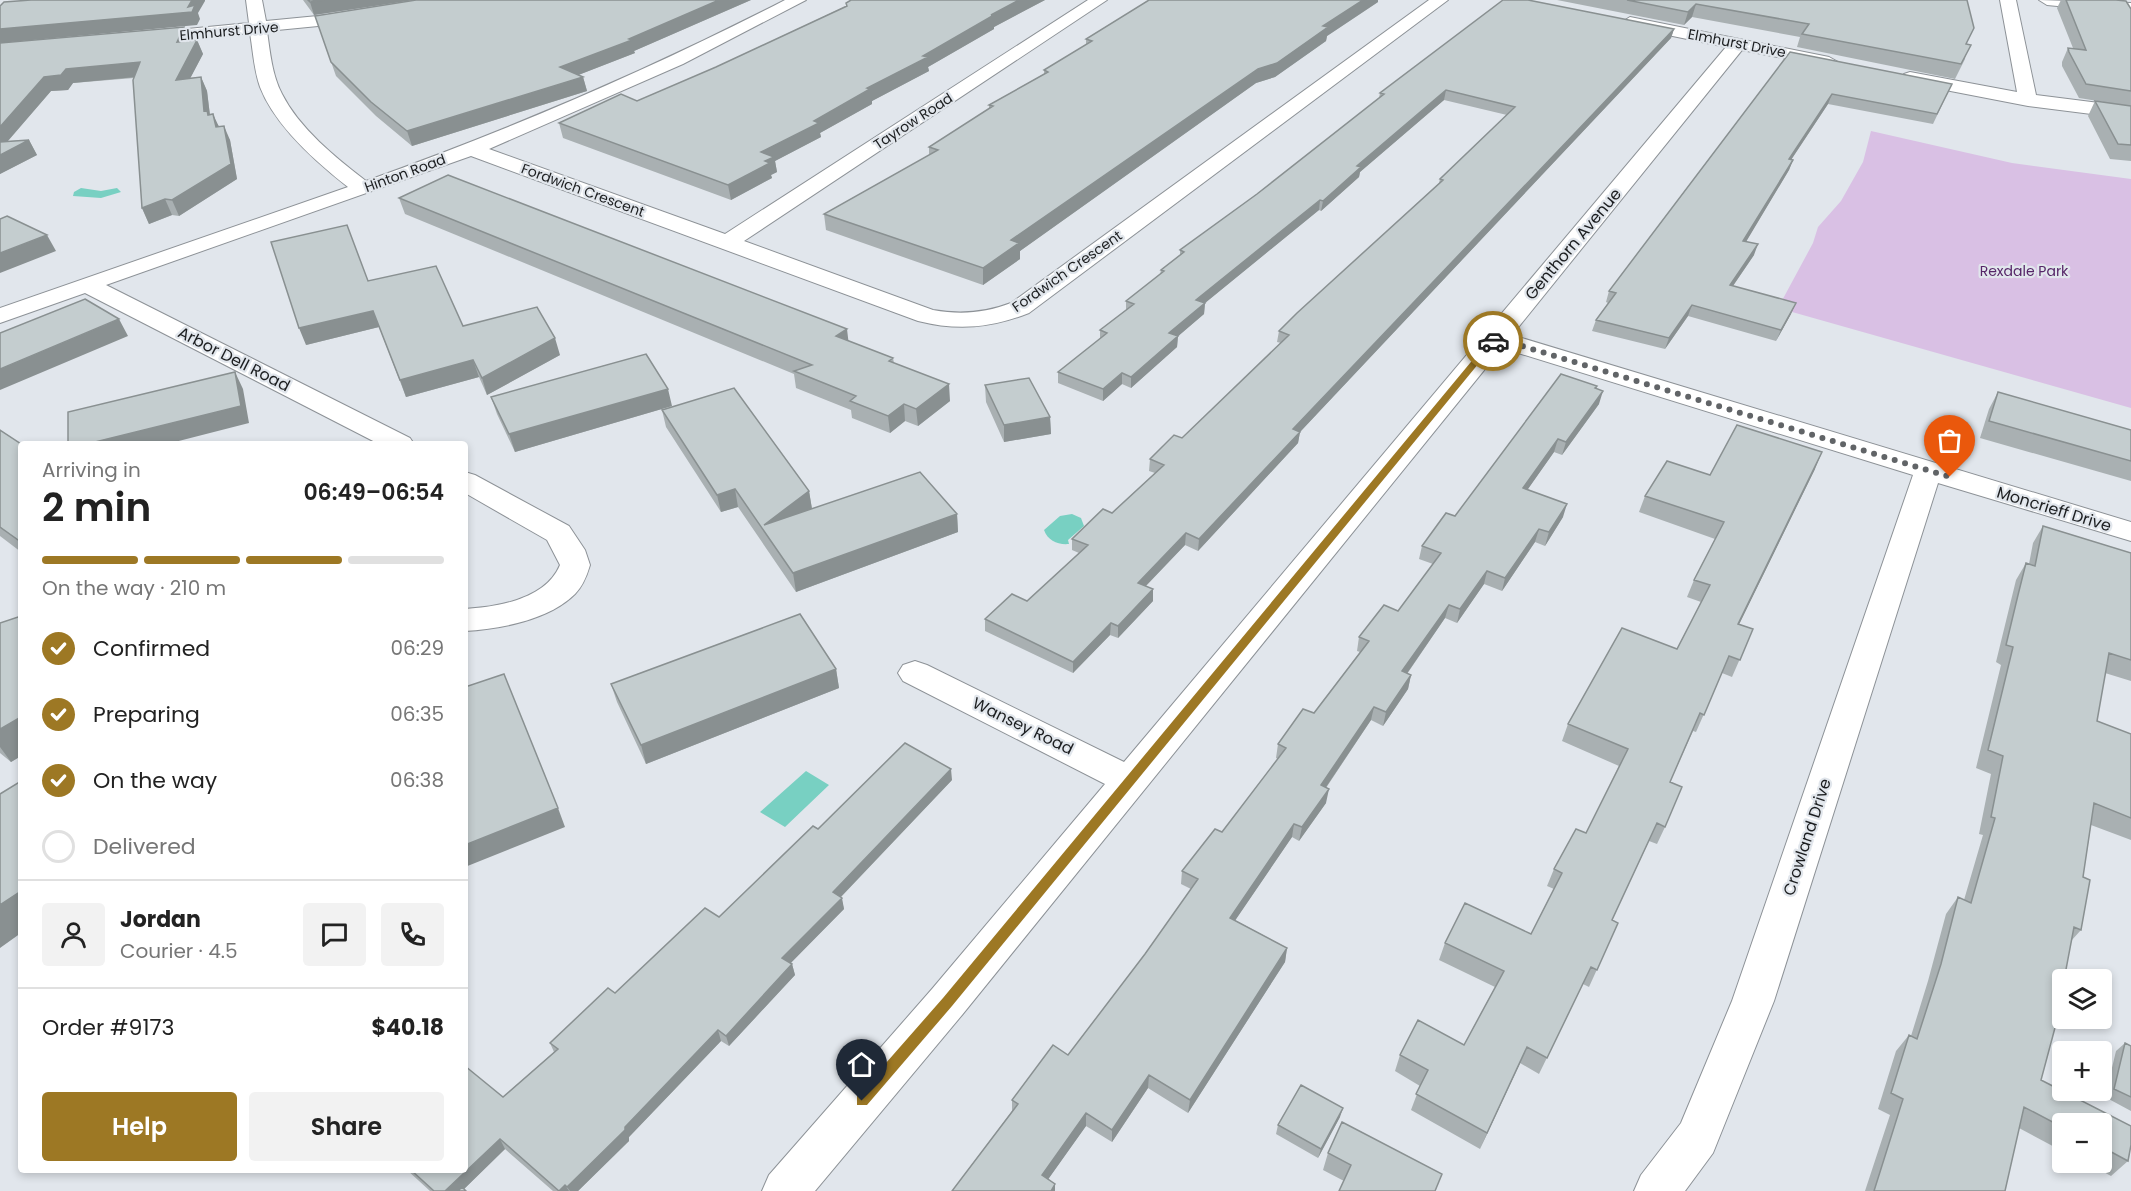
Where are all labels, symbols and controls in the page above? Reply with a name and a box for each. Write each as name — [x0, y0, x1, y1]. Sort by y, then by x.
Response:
street label: Elmhurst Drive — [179, 17, 280, 45]
street label: Elmhurst Drive — [1686, 24, 1788, 62]
street label: Tayrow Road — [870, 88, 956, 154]
street label: Hinton Road — [362, 149, 448, 197]
street label: Fordwich Crescent — [518, 158, 648, 222]
street label: Genthorn Avenue — [1519, 183, 1627, 305]
street label: Fordwich Crescent — [1008, 226, 1126, 316]
park label: Rexdale Park — [1980, 261, 2069, 281]
courier — [1463, 311, 1523, 371]
street label: Arbor Dell Road — [174, 321, 294, 397]
icon: car — [1477, 325, 1510, 358]
pin — [1924, 415, 1975, 477]
icon: bag — [1933, 424, 1966, 457]
text: Arriving in — [42, 456, 141, 484]
text: 06:49–06:54 — [303, 477, 444, 508]
text: 2 min — [42, 480, 151, 535]
street label: Moncrieff Drive — [1994, 481, 2114, 537]
text: On the way · 210 m — [42, 574, 226, 602]
icon: check — [42, 632, 75, 665]
text: Confirmed — [93, 633, 210, 664]
text: 06:29 — [390, 634, 444, 662]
street label: Wansey Road — [969, 692, 1077, 760]
icon: check — [42, 698, 75, 731]
text: Preparing — [93, 699, 200, 730]
text: 06:35 — [390, 700, 444, 728]
icon: check — [42, 764, 75, 797]
text: On the way — [93, 765, 217, 796]
text: 06:38 — [390, 766, 444, 794]
street label: Crowland Drive — [1777, 775, 1837, 899]
text: Delivered — [93, 831, 196, 862]
button: person — [42, 903, 105, 966]
button: chat — [303, 903, 366, 966]
button: phone — [381, 903, 444, 966]
text: Jordan — [120, 904, 201, 935]
text: Courier · 4.5 — [120, 937, 238, 965]
map controls — [2052, 969, 2112, 1173]
button: layers — [2052, 969, 2112, 1029]
text: Order #9173 — [42, 1012, 174, 1043]
text: $40.18 — [372, 1012, 444, 1043]
pin — [836, 1039, 887, 1101]
button: + — [2052, 1041, 2112, 1101]
icon: home — [845, 1048, 878, 1081]
button: Help — [42, 1092, 237, 1161]
button: Share — [249, 1092, 444, 1161]
button: − — [2052, 1113, 2112, 1173]

